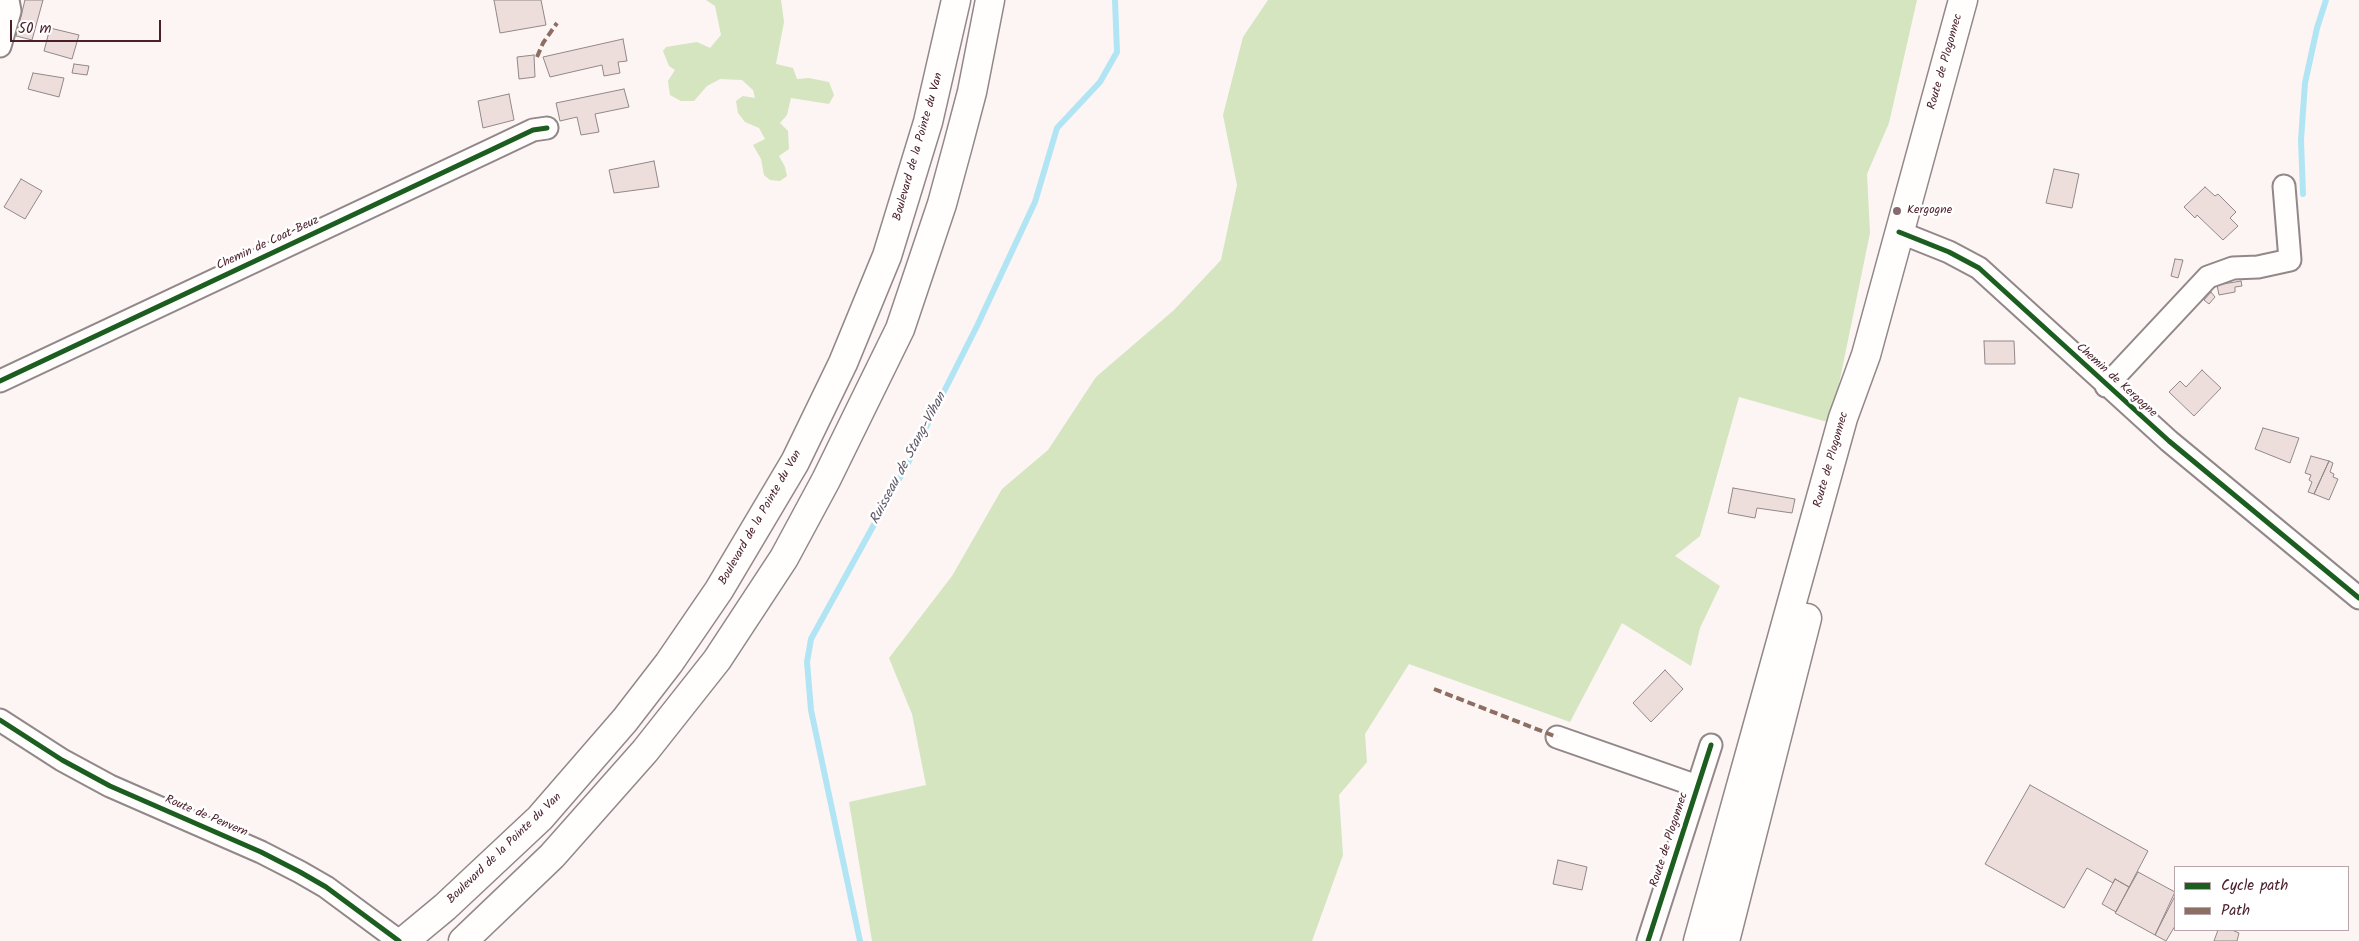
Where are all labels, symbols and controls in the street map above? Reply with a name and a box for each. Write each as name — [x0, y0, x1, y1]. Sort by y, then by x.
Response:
scale bar — [12, 10, 164, 42]
street label: Route de Plogonnec — [1925, 13, 1967, 111]
text: 50 m — [18, 17, 52, 41]
street label: Boulevard de la Pointe du Van — [891, 71, 947, 223]
place label: Kergogne — [1907, 204, 1952, 218]
marker: Kergogne — [1891, 205, 1903, 217]
street label: Chemin de Coat-Beuz — [215, 214, 321, 274]
street label: Chemin de Kergogne — [2073, 341, 2159, 421]
water label: Ruisseau de Stang-Vihan — [867, 390, 951, 528]
street label: Route de Plogonnec — [1811, 411, 1853, 509]
street label: Boulevard de la Pointe du Van — [716, 448, 806, 588]
street label: Boulevard de la Pointe du Van — [445, 791, 565, 907]
street label: Route de Plogonnec — [1648, 791, 1692, 889]
street label: Route de Penvern — [162, 793, 250, 841]
legend — [2174, 866, 2349, 931]
text: Cycle path — [2221, 874, 2288, 898]
text: Path — [2221, 899, 2250, 923]

